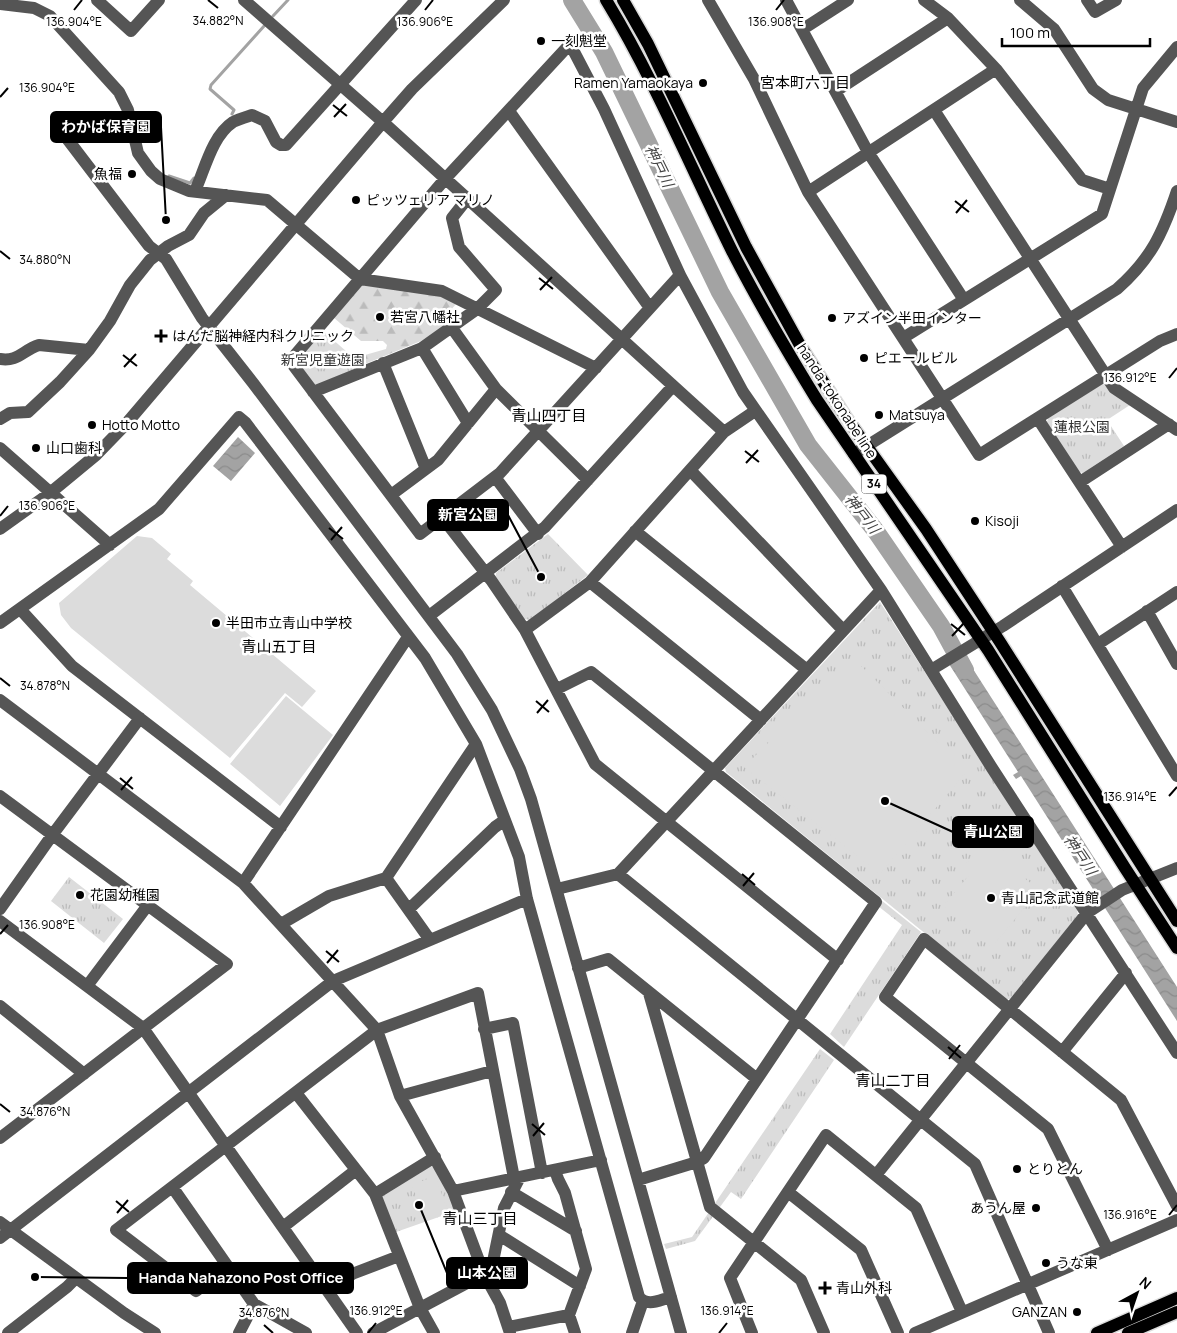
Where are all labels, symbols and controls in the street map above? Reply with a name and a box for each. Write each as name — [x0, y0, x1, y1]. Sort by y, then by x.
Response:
text: 34.882°N — [193, 12, 243, 29]
text: 136.904°E — [46, 13, 102, 30]
text: 136.906°E — [397, 13, 453, 30]
text: 136.908°E — [748, 13, 804, 30]
scale bar — [1002, 15, 1150, 47]
text: 100 m — [1010, 22, 1050, 43]
place label: 一刻魁堂 — [551, 31, 607, 50]
marker: 一刻魁堂 — [535, 35, 547, 47]
district label: 宮本町六丁目 — [760, 72, 850, 93]
place label: Ramen Yamaokaya — [574, 73, 693, 92]
marker: Ramen Yamaokaya — [697, 77, 709, 89]
text: 136.904°E — [19, 79, 75, 96]
callout: わかば保育園 — [51, 112, 161, 142]
text: わかば保育園 — [61, 116, 151, 137]
water label: 神戸川 — [640, 141, 680, 192]
place label: 魚福 — [94, 164, 122, 183]
marker: 魚福 — [126, 168, 138, 180]
place label: ピッツェリア マリノ — [366, 190, 495, 209]
marker: ピッツェリア マリノ — [350, 194, 362, 206]
text: 34.880°N — [19, 251, 71, 268]
place label: 若宮八幡社 — [390, 307, 460, 326]
place label: アズイン半田インター — [842, 308, 982, 327]
marker: 若宮八幡社 — [374, 311, 386, 323]
marker: アズイン半田インター — [826, 312, 838, 324]
place label: はんだ脳神経内科クリニック — [172, 326, 354, 345]
marker: はんだ脳神経内科クリニック — [154, 329, 168, 343]
street label: handa-tokonabe line — [793, 340, 882, 462]
place label: ピエールビル — [874, 348, 958, 367]
park label: 新宮児童遊園 — [281, 350, 365, 369]
marker: ピエールビル — [858, 352, 870, 364]
text: 136.912°E — [1103, 369, 1157, 386]
district label: 青山四丁目 — [511, 405, 587, 426]
place label: Matsuya — [889, 405, 945, 424]
marker: Matsuya — [873, 409, 885, 421]
place label: Hotto Motto — [102, 415, 180, 434]
park label: 蓮根公園 — [1054, 417, 1110, 436]
marker: Hotto Motto — [86, 419, 98, 431]
place label: 山口歯科 — [46, 438, 102, 457]
marker: 山口歯科 — [30, 442, 42, 454]
road number: 34 — [862, 474, 886, 494]
water label: 神戸川 — [840, 489, 886, 539]
text: 136.906°E — [19, 497, 75, 514]
callout: 新宮公園 — [428, 500, 508, 530]
text: 新宮公園 — [438, 504, 498, 525]
place label: Kisoji — [985, 511, 1019, 530]
marker: Kisoji — [969, 515, 981, 527]
place label: 半田市立青山中学校 — [226, 613, 352, 632]
marker: 半田市立青山中学校 — [210, 617, 222, 629]
district label: 青山五丁目 — [241, 636, 317, 657]
text: 34.878°N — [20, 677, 70, 694]
text: 136.914°E — [1103, 788, 1157, 805]
callout: 青山公園 — [953, 817, 1033, 847]
text: 青山公園 — [963, 821, 1023, 842]
water label: 神戸川 — [1059, 830, 1103, 881]
place label: 花園幼稚園 — [90, 885, 160, 904]
place label: 青山記念武道館 — [1001, 888, 1099, 907]
marker: 花園幼稚園 — [74, 889, 86, 901]
marker: 青山記念武道館 — [985, 892, 997, 904]
text: 136.908°E — [19, 916, 75, 933]
district label: 青山二丁目 — [855, 1070, 931, 1091]
text: 34.876°N — [20, 1103, 70, 1120]
place label: とりとん — [1027, 1159, 1083, 1178]
marker: とりとん — [1011, 1163, 1023, 1175]
place label: あうん屋 — [970, 1198, 1026, 1217]
marker: あうん屋 — [1030, 1202, 1042, 1214]
text: 136.916°E — [1103, 1206, 1157, 1223]
district label: 青山三丁目 — [442, 1208, 518, 1229]
place label: うな東 — [1056, 1253, 1098, 1272]
marker: うな東 — [1040, 1257, 1052, 1269]
callout: 山本公園 — [447, 1258, 527, 1288]
text: 山本公園 — [457, 1262, 517, 1283]
callout: Handa Nahazono Post Office — [128, 1263, 353, 1293]
text: Handa Nahazono Post Office — [138, 1267, 344, 1288]
north arrow — [1112, 1268, 1162, 1318]
text: N — [1136, 1272, 1156, 1293]
place label: 青山外科 — [836, 1278, 892, 1297]
marker: 青山外科 — [818, 1281, 832, 1295]
text: 136.912°E — [349, 1302, 403, 1319]
text: 136.914°E — [700, 1302, 754, 1319]
place label: GANZAN — [1012, 1302, 1067, 1321]
text: 34.876°N — [239, 1304, 289, 1321]
marker: GANZAN — [1071, 1306, 1083, 1318]

